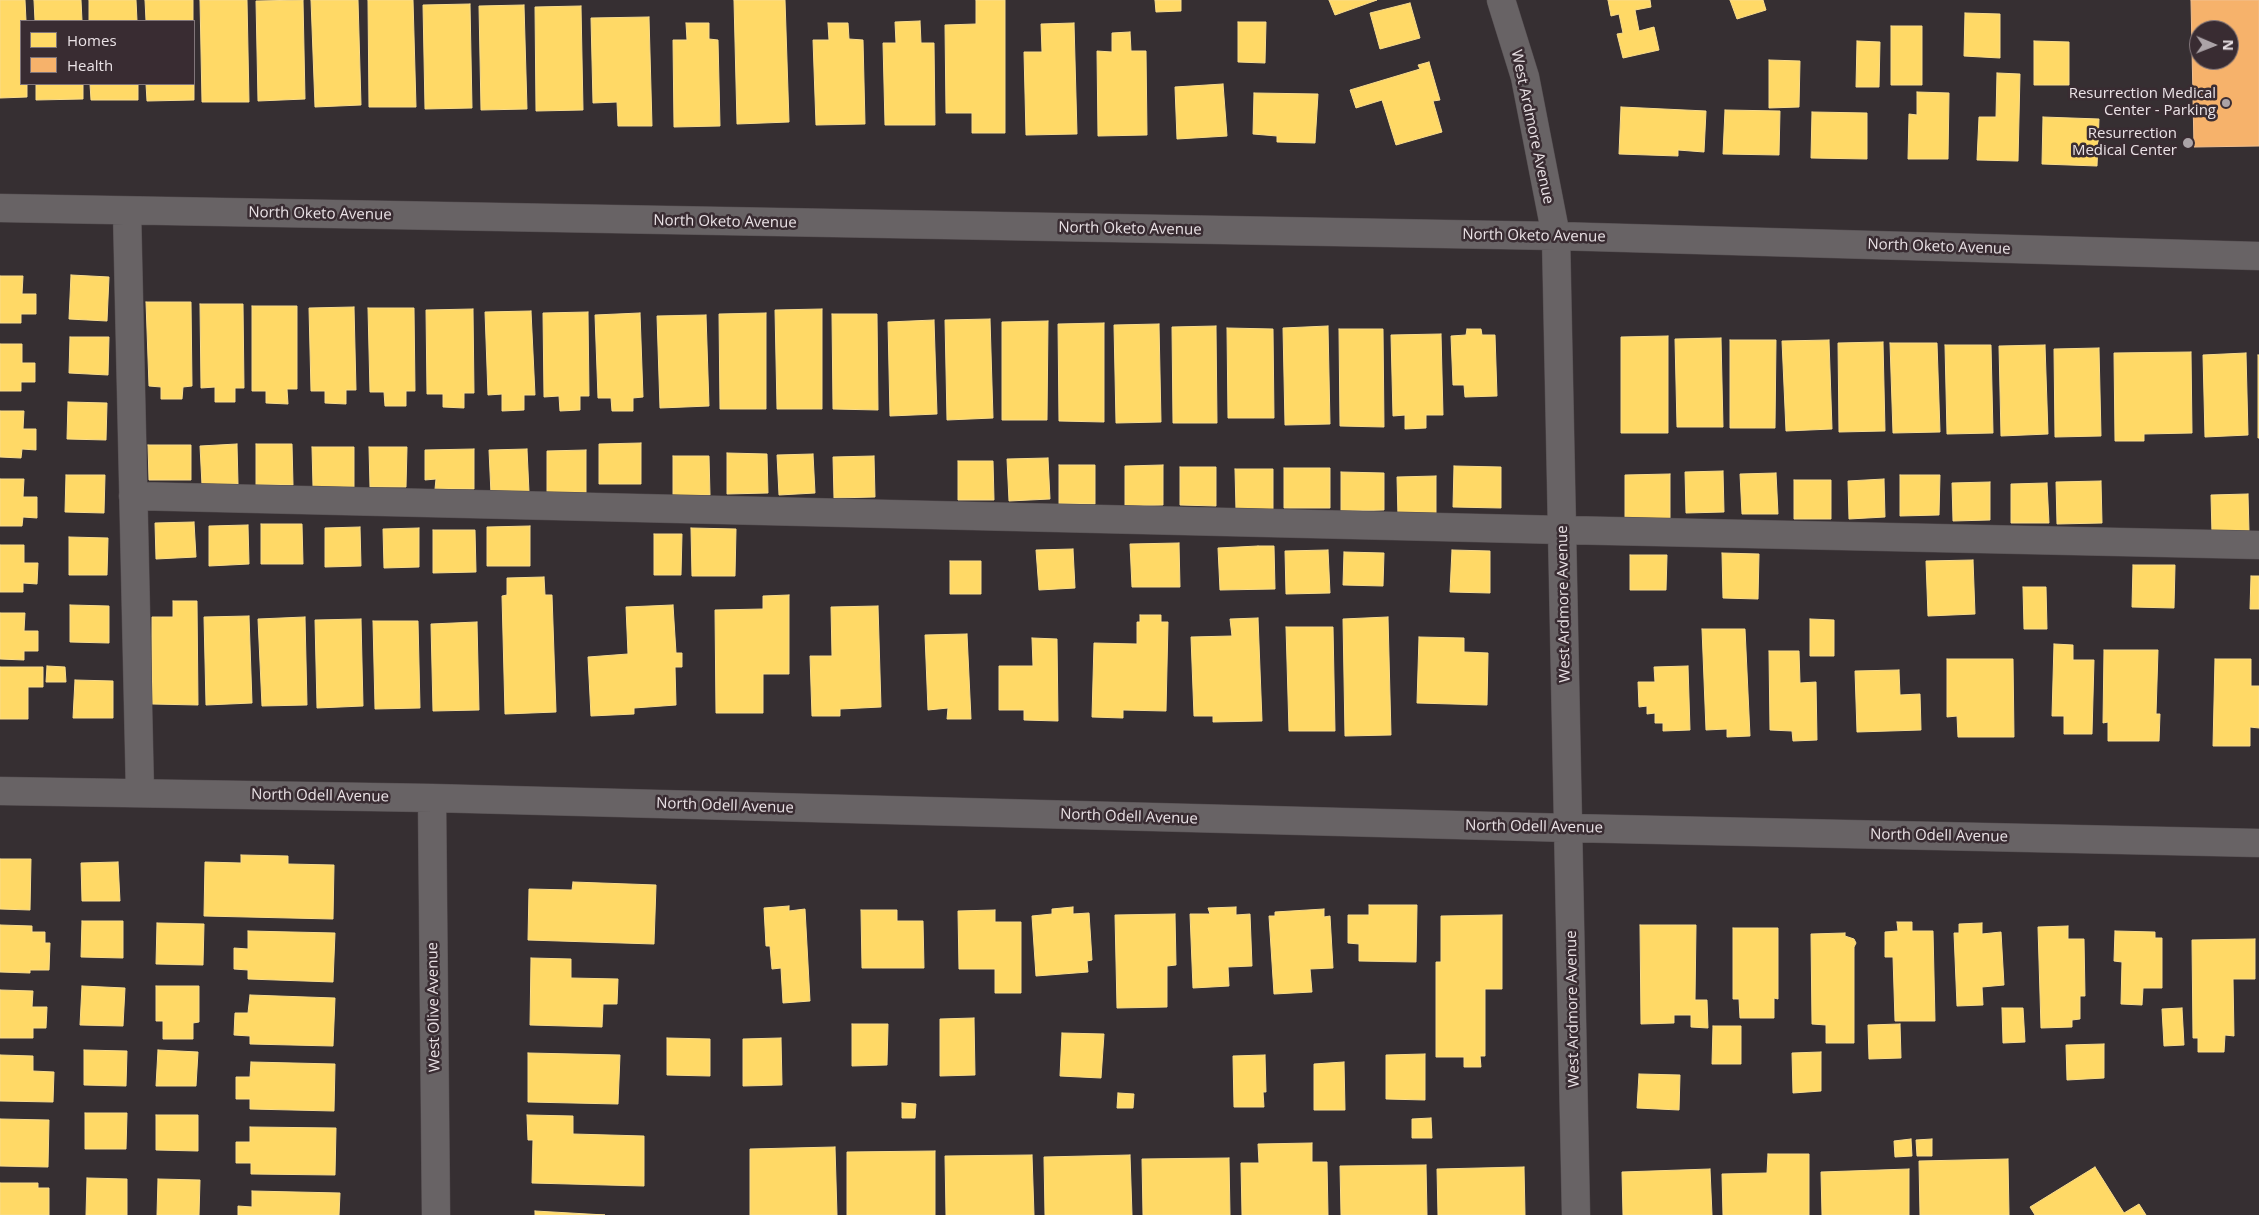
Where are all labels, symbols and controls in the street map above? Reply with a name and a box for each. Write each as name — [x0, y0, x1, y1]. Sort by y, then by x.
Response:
legend — [20, 20, 195, 85]
north arrow — [2189, 20, 2239, 70]
text: Homes — [67, 30, 117, 50]
text: N — [2219, 39, 2238, 51]
street label: West Ardmore Avenue — [1507, 48, 1557, 206]
text: Health — [67, 55, 113, 75]
place label: Resurrection Medical Center - Parking — [2069, 85, 2216, 120]
marker: Resurrection Medical Center - Parking — [2220, 97, 2232, 109]
place label: Resurrection Medical Center — [2072, 125, 2177, 160]
marker: Resurrection Medical Center — [2181, 136, 2195, 150]
street label: North Oketo Avenue — [248, 204, 392, 224]
street label: North Oketo Avenue — [653, 212, 797, 232]
street label: North Oketo Avenue — [1058, 219, 1202, 239]
street label: North Oketo Avenue — [1462, 226, 1606, 246]
street label: North Oketo Avenue — [1867, 236, 2011, 258]
street label: West Ardmore Avenue — [1554, 525, 1574, 683]
street label: North Odell Avenue — [251, 786, 389, 806]
street label: North Odell Avenue — [656, 795, 794, 817]
street label: North Odell Avenue — [1060, 806, 1198, 828]
street label: North Odell Avenue — [1465, 817, 1603, 837]
street label: North Odell Avenue — [1870, 826, 2008, 846]
street label: West Ardmore Avenue — [1563, 930, 1583, 1088]
street label: West Olive Avenue — [424, 942, 444, 1072]

